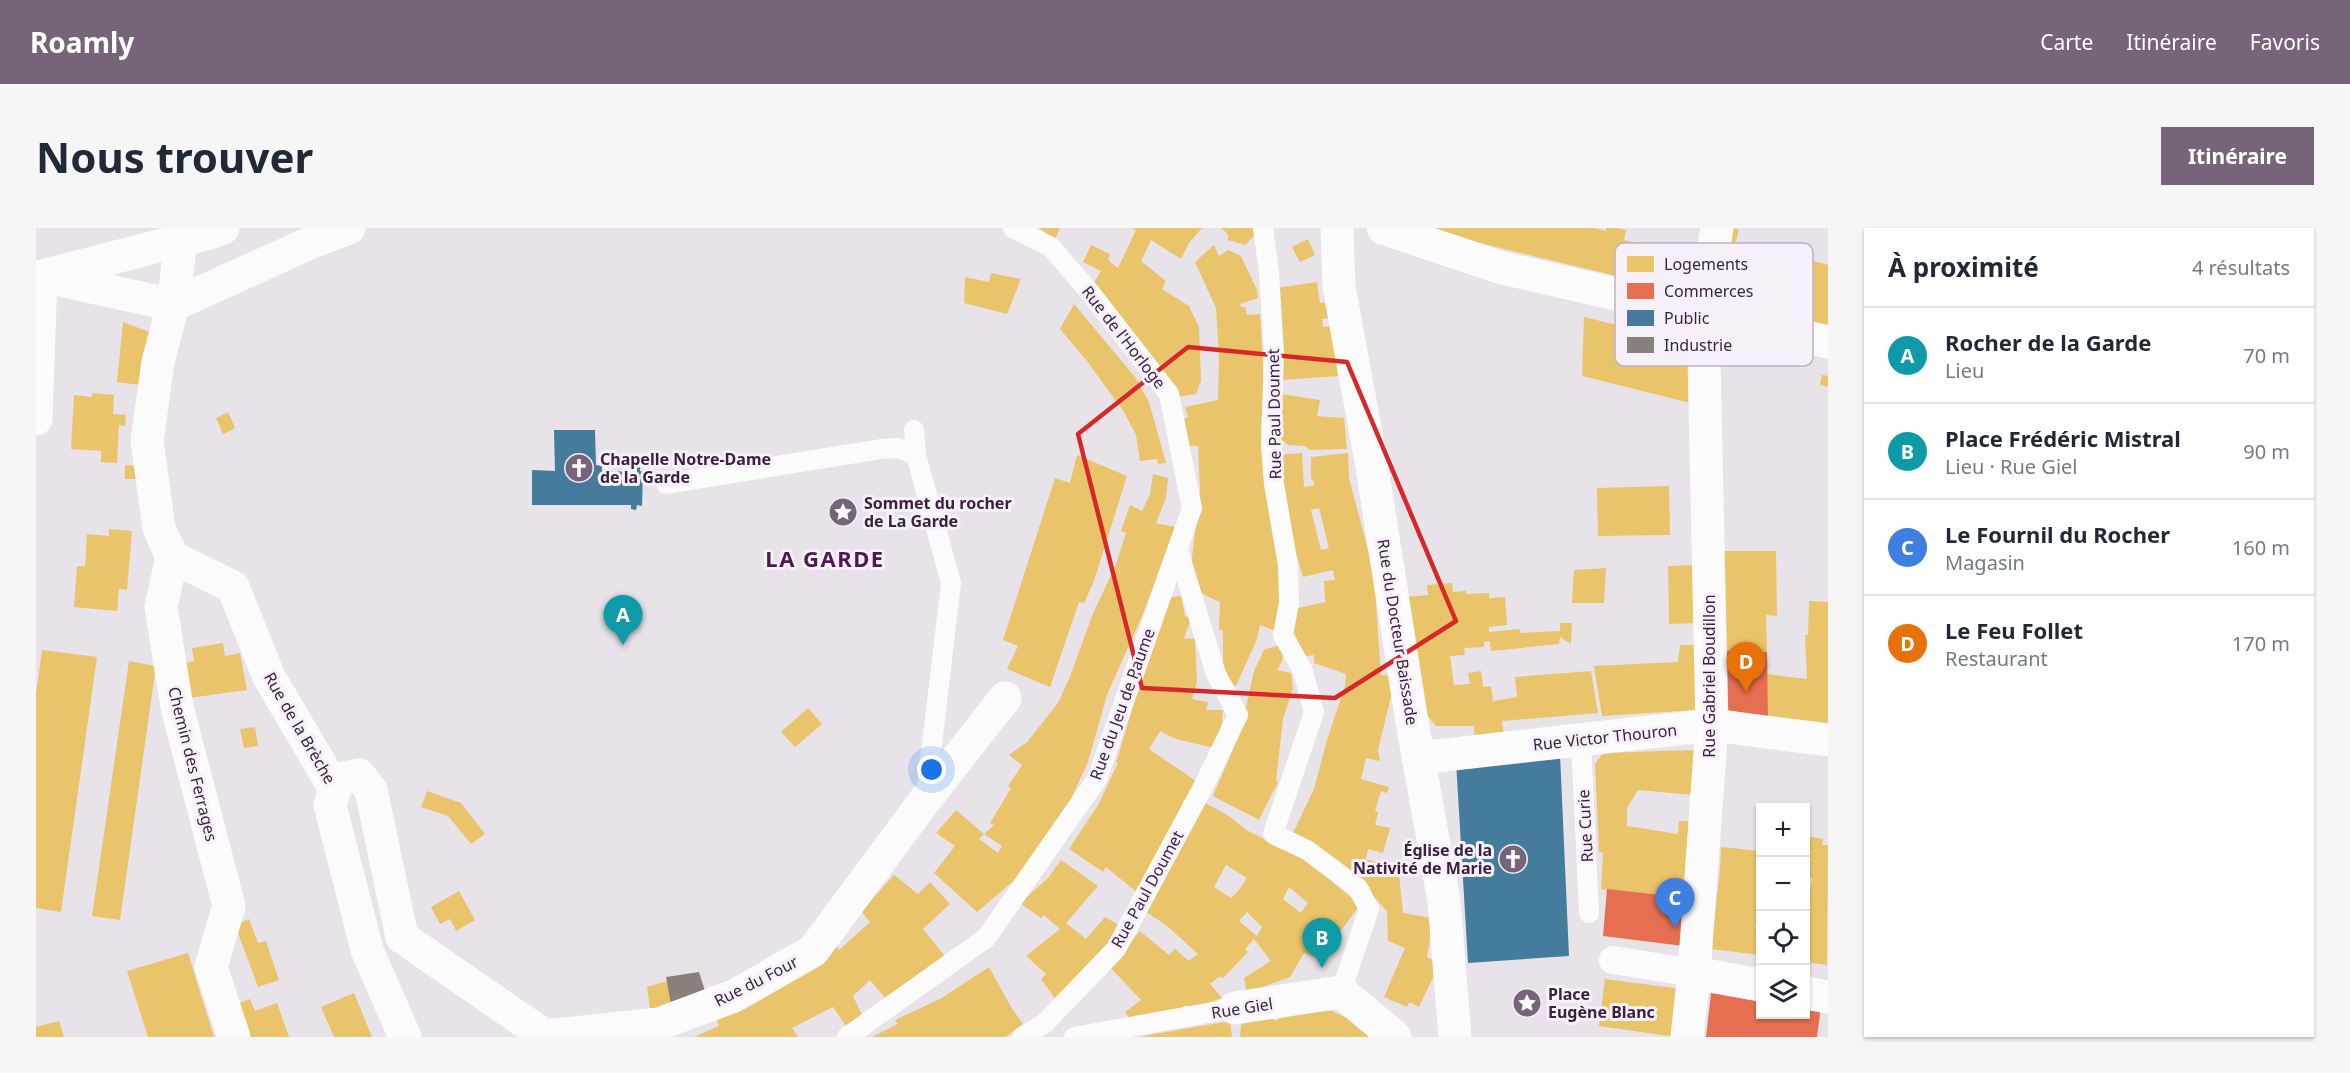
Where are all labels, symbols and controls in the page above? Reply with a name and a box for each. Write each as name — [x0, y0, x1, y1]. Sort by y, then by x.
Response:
text: Roamly — [30, 23, 134, 61]
text: Carte — [2040, 28, 2093, 56]
text: Itinéraire — [2126, 28, 2217, 56]
text: Favoris — [2250, 28, 2320, 56]
button: Itinéraire — [2161, 127, 2314, 185]
text: Nous trouver — [36, 128, 313, 185]
legend — [1615, 243, 1813, 366]
text: À proximité — [1888, 249, 2039, 285]
text: Logements — [1664, 253, 1748, 275]
text: 4 résultats — [2192, 254, 2290, 281]
text: Commerces — [1664, 280, 1753, 302]
street label: Rue de l'Horloge — [1077, 281, 1171, 393]
text: Public — [1664, 307, 1710, 329]
text: Rocher de la Garde — [1945, 327, 2151, 357]
text: Industrie — [1664, 334, 1732, 356]
text: A — [1901, 342, 1914, 369]
text: 70 m — [2243, 342, 2290, 369]
street label: Rue Paul Doumet — [1262, 348, 1286, 480]
text: Lieu — [1945, 357, 1984, 384]
text: Place Frédéric Mistral — [1945, 423, 2181, 453]
text: B — [1901, 438, 1914, 465]
text: 90 m — [2243, 438, 2290, 465]
place label: Chapelle Notre-Dame de la Garde — [600, 448, 771, 488]
church icon: Chapelle Notre-Dame de la Garde — [563, 452, 595, 484]
text: Lieu · Rue Giel — [1945, 453, 2077, 480]
place label: Sommet du rocher de La Garde — [864, 492, 1012, 532]
place icon: Sommet du rocher de La Garde — [827, 496, 859, 528]
text: Le Fournil du Rocher — [1945, 519, 2170, 549]
text: C — [1901, 534, 1914, 561]
text: 160 m — [2232, 534, 2290, 561]
street label: Rue du Docteur Baissade — [1372, 537, 1424, 727]
district label: LA GARDE — [765, 543, 885, 573]
text: Magasin — [1945, 549, 2025, 576]
street label: Rue Gabriel Boudillon — [1698, 594, 1720, 758]
pin: A — [604, 596, 642, 645]
text: Le Feu Follet — [1945, 615, 2083, 645]
street label: Rue du Jeu de Paume — [1084, 625, 1160, 783]
text: D — [1900, 630, 1915, 657]
text: 170 m — [2232, 630, 2290, 657]
pin: D — [1726, 642, 1766, 692]
text: Restaurant — [1945, 645, 2048, 672]
street label: Rue de la Brèche — [259, 668, 341, 788]
street label: Chemin des Ferrages — [163, 684, 223, 844]
street label: Rue Victor Thouron — [1532, 718, 1678, 756]
your location — [917, 755, 946, 784]
street label: Rue Curie — [1572, 789, 1598, 863]
map controls — [1756, 803, 1810, 1019]
button: + — [1756, 803, 1810, 857]
street label: Rue Paul Doumet — [1106, 826, 1188, 952]
place label: Église de la Nativité de Marie — [1353, 839, 1492, 879]
church icon: Église de la Nativité de Marie — [1497, 843, 1529, 875]
button: − — [1756, 857, 1810, 911]
pin: C — [1656, 878, 1694, 928]
button: locate — [1756, 911, 1810, 965]
pin: B — [1302, 918, 1342, 968]
street label: Rue du Four — [710, 950, 802, 1012]
button: layers — [1756, 965, 1810, 1019]
place label: Place Eugène Blanc — [1548, 983, 1655, 1023]
place icon: Place Eugène Blanc — [1511, 987, 1543, 1019]
street label: Rue Giel — [1210, 992, 1274, 1024]

